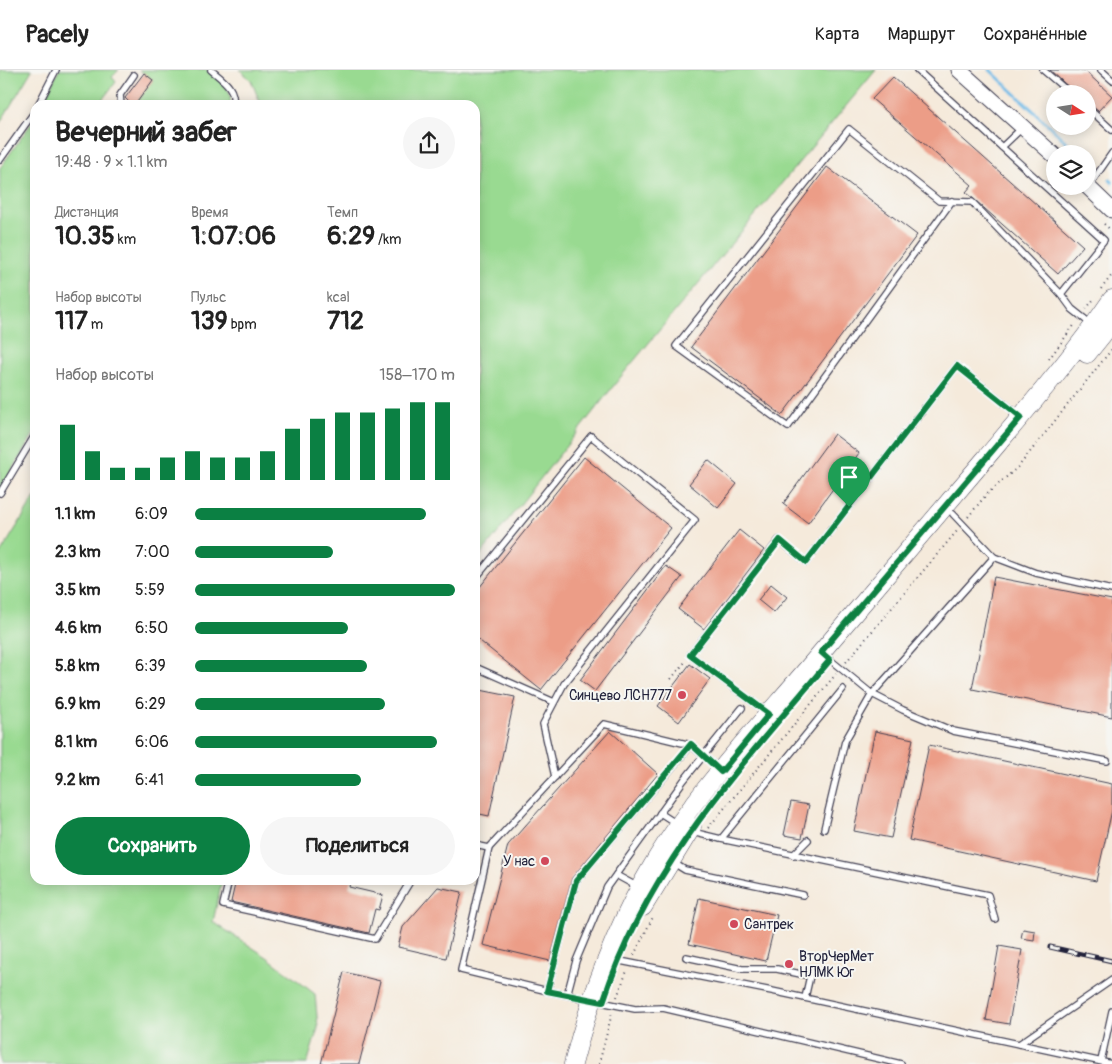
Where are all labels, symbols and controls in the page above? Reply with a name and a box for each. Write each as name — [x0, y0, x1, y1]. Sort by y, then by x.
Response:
text: Pacely — [25, 20, 88, 49]
text: Карта — [815, 23, 859, 46]
text: Маршрут — [887, 23, 955, 46]
text: Сохранённые — [983, 23, 1087, 46]
north arrow — [1046, 85, 1096, 135]
map controls — [1046, 85, 1096, 195]
text: Вечерний забег — [55, 115, 237, 150]
button: share — [403, 117, 455, 169]
button: layers — [1046, 145, 1096, 195]
text: 19:48 · 9 × 1.1 km — [55, 152, 168, 172]
text: Дистанция — [55, 204, 119, 221]
text: Время — [191, 204, 228, 221]
text: Темп — [327, 204, 358, 221]
text: 10.35 — [55, 221, 115, 252]
text: 1:07:06 — [191, 221, 276, 252]
text: 6:29 — [327, 221, 375, 252]
text: km — [115, 231, 136, 248]
text: /km — [375, 231, 401, 248]
text: Набор высоты — [55, 289, 142, 306]
text: Пульс — [191, 289, 226, 306]
text: kcal — [327, 289, 350, 306]
text: 117 — [55, 306, 88, 337]
text: 139 — [191, 306, 228, 337]
text: 712 — [327, 306, 364, 337]
text: m — [88, 316, 103, 333]
text: bpm — [228, 316, 257, 333]
text: Набор высоты — [55, 365, 154, 385]
text: 158–170 m — [379, 365, 455, 385]
pin — [828, 456, 870, 507]
icon: arrive — [835, 463, 863, 491]
text: 1.1 km — [55, 504, 95, 524]
text: 6:09 — [135, 504, 168, 524]
text: 2.3 km — [55, 542, 101, 562]
text: 7:00 — [135, 542, 170, 562]
text: 3.5 km — [55, 580, 100, 600]
text: 5:59 — [135, 580, 165, 600]
text: 4.6 km — [55, 618, 101, 638]
text: 6:50 — [135, 618, 168, 638]
text: 5.8 km — [55, 656, 100, 676]
text: 6:39 — [135, 656, 166, 676]
place label: Синцево ЛСН777 — [569, 687, 673, 704]
marker: Синцево ЛСН777 — [676, 689, 688, 701]
text: 6.9 km — [55, 694, 100, 714]
text: 6:29 — [135, 694, 166, 714]
text: 8.1 km — [55, 732, 97, 752]
text: 6:06 — [135, 732, 169, 752]
text: 9.2 km — [55, 770, 100, 790]
text: 6:41 — [135, 770, 164, 790]
button: Сохранить — [55, 817, 250, 875]
button: Поделиться — [260, 817, 455, 875]
place label: У нас — [503, 853, 535, 870]
marker: У нас — [539, 855, 551, 867]
place label: Сантрек — [744, 916, 794, 933]
marker: Сантрек — [728, 918, 740, 930]
place label: ВторЧерМет НЛМК Юг — [799, 948, 874, 981]
marker: ВторЧерМет НЛМК Юг — [783, 958, 795, 970]

